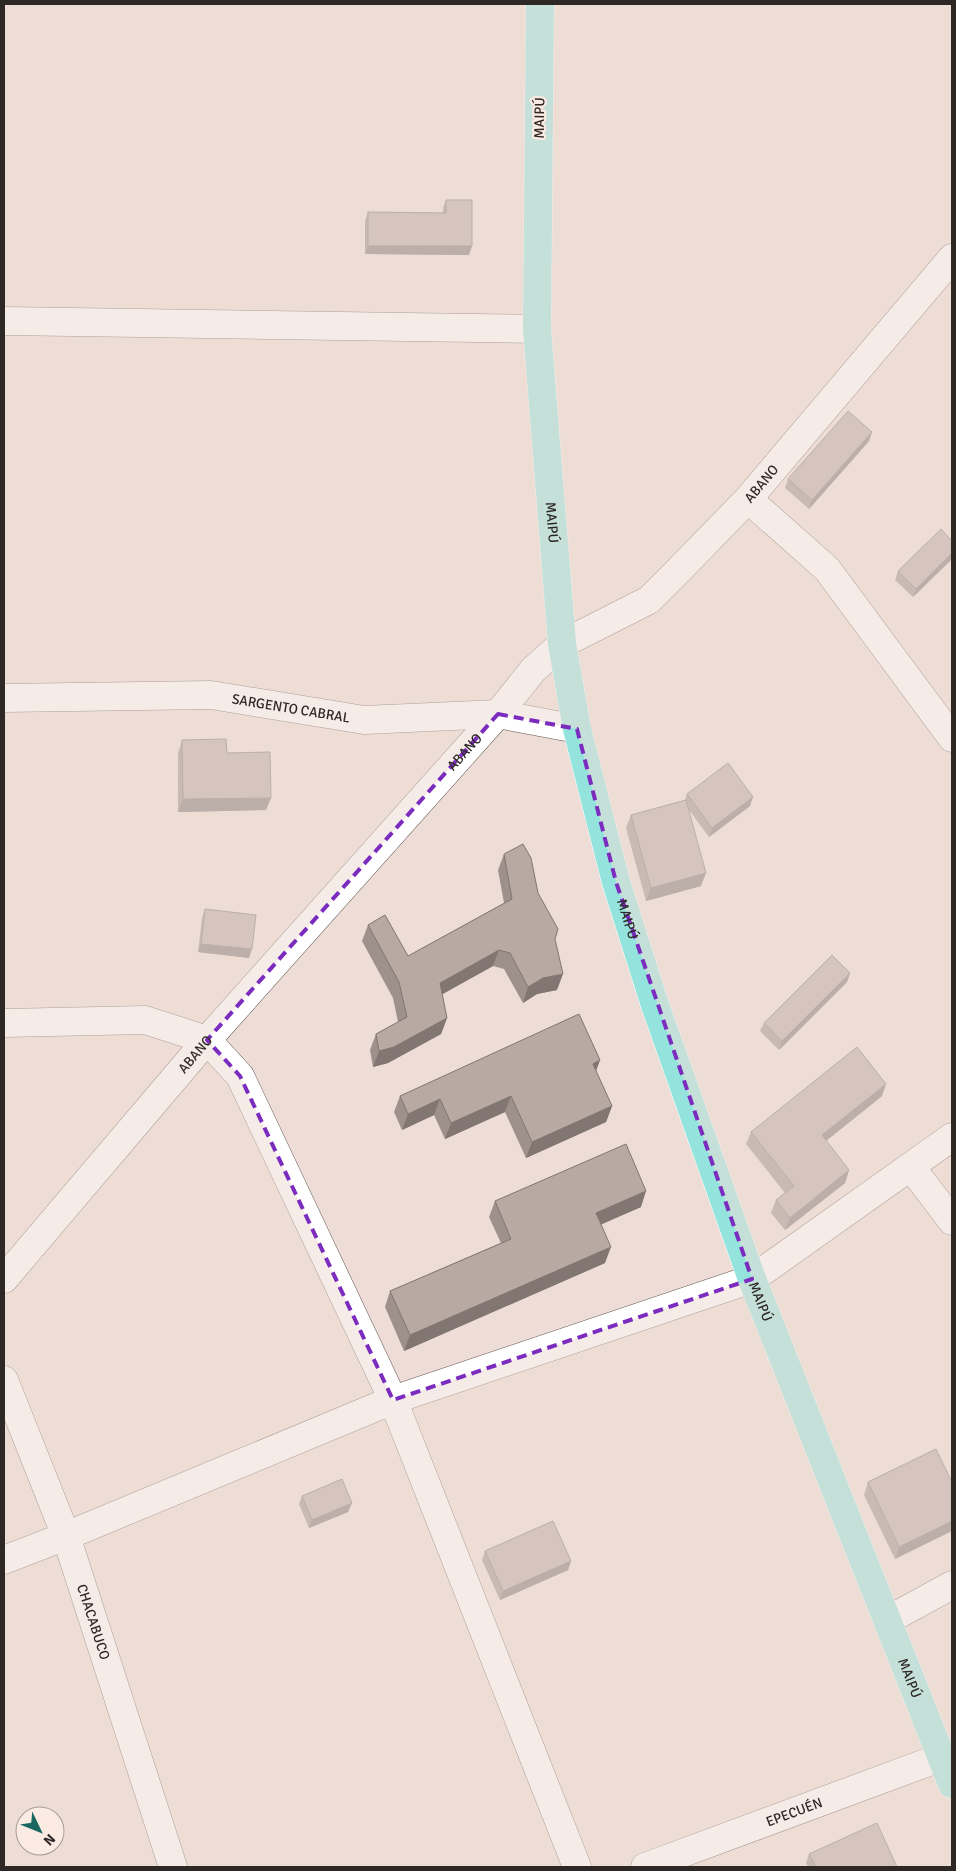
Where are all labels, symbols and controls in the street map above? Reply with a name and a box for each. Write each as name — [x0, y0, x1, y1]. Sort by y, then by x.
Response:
street label: MAIPÚ — [531, 97, 548, 139]
street label: ABANO — [741, 461, 782, 506]
street label: MAIPÚ — [542, 501, 562, 544]
street label: SARGENTO CABRAL — [231, 691, 351, 727]
street label: ABANO — [444, 730, 486, 774]
street label: MAIPÚ — [613, 897, 642, 941]
street label: ABANO — [175, 1032, 216, 1077]
street label: MAIPÚ — [745, 1279, 776, 1324]
street label: CHACABUCO — [73, 1582, 113, 1662]
street label: MAIPÚ — [894, 1656, 925, 1700]
street label: EPECUÉN — [764, 1794, 825, 1830]
north arrow — [15, 1806, 65, 1856]
text: N — [40, 1830, 59, 1849]

